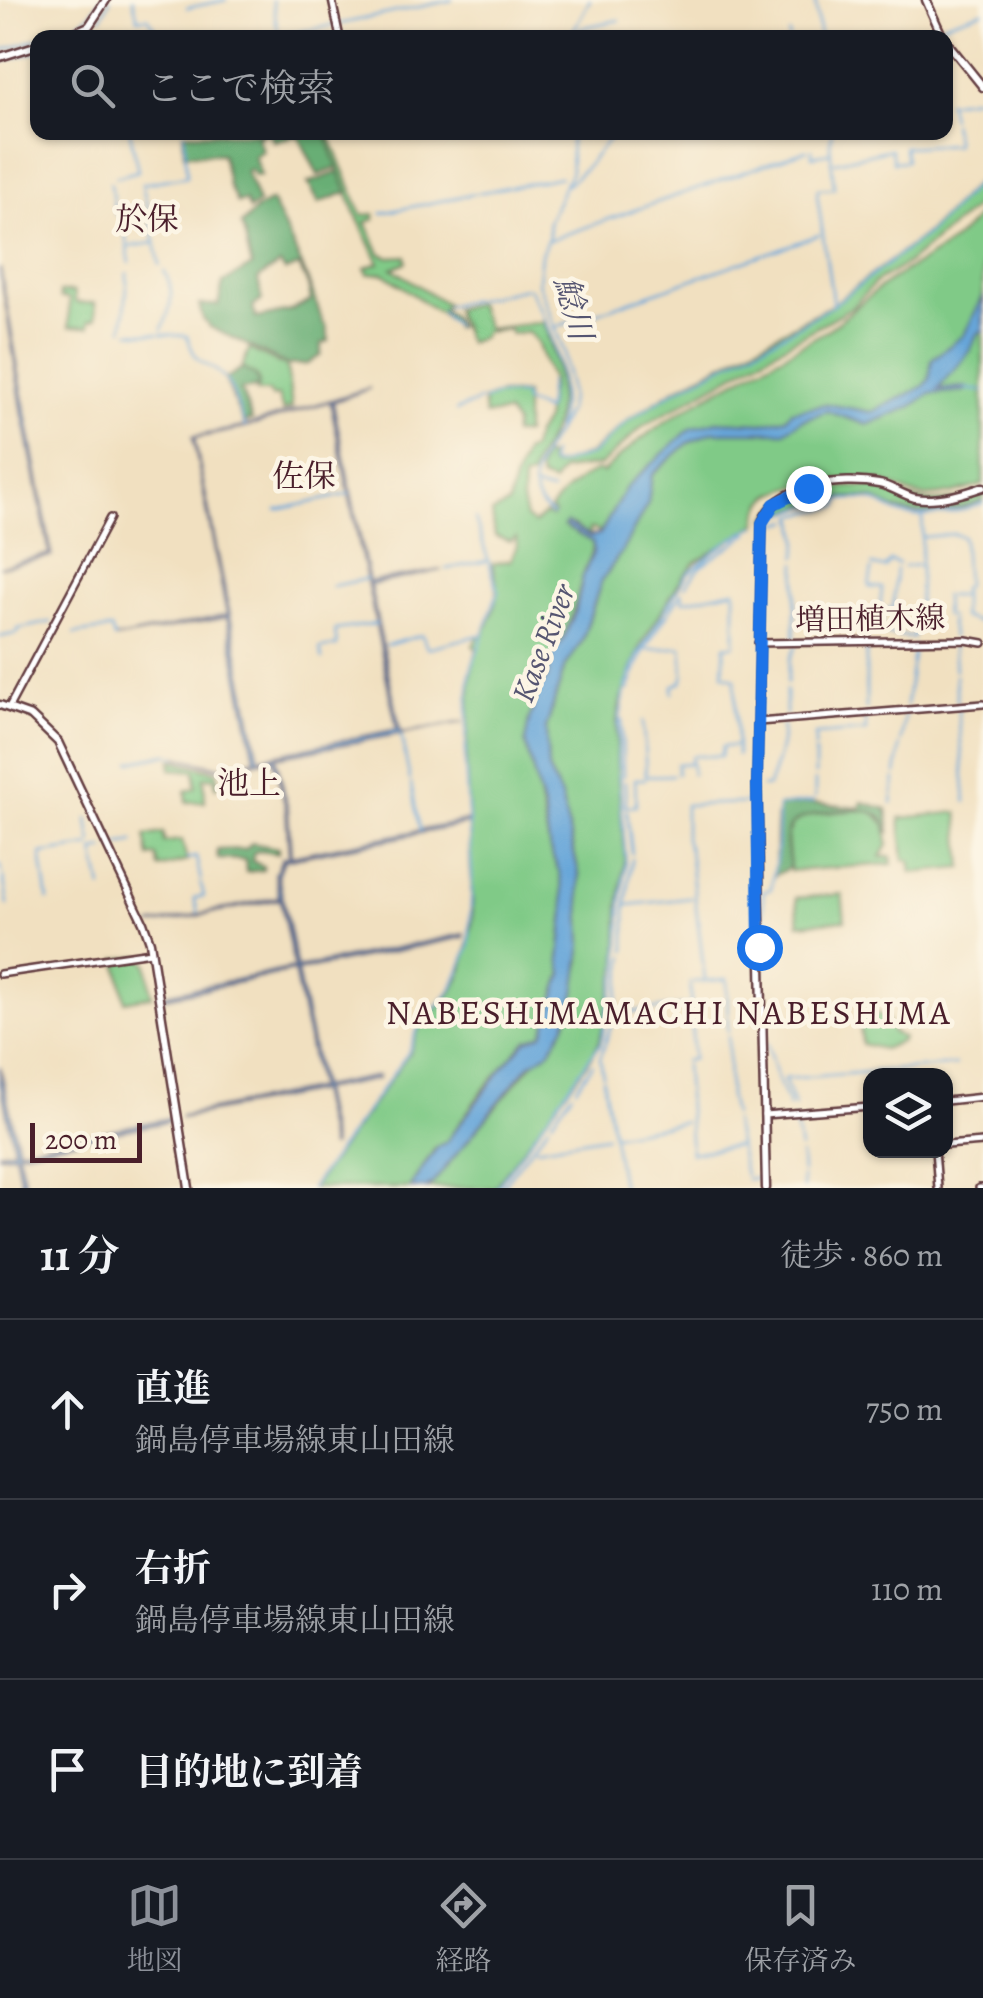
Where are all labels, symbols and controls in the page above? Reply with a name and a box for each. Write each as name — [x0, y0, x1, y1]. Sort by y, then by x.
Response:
search box — [30, 30, 953, 140]
icon: search — [65, 58, 120, 113]
text: ここで検索 — [145, 62, 335, 114]
district label: 於保 — [115, 197, 179, 241]
water label: 鯰川 — [544, 271, 604, 347]
district label: 佐保 — [272, 454, 336, 498]
route end — [786, 466, 832, 512]
water label: Kase River — [500, 577, 586, 708]
street label: 増田植木線 — [795, 598, 945, 640]
district label: 池上 — [217, 761, 281, 805]
route start — [737, 925, 783, 971]
district label: NABESHIMAMACHI NABESHIMA — [386, 988, 952, 1036]
map controls — [863, 1068, 953, 1158]
button: layers — [863, 1068, 953, 1158]
scale bar — [30, 1118, 142, 1162]
text: 200 m — [45, 1121, 117, 1159]
text: 11 分 — [40, 1227, 119, 1284]
text: 徒歩 · 860 m — [780, 1233, 943, 1277]
text: 直進 — [135, 1362, 211, 1414]
icon: ahead — [40, 1382, 95, 1437]
text: 750 m — [866, 1387, 943, 1431]
text: 鍋島停車場線東山田線 — [135, 1418, 455, 1462]
text: 右折 — [135, 1542, 211, 1594]
icon: right — [40, 1562, 95, 1617]
text: 110 m — [871, 1567, 943, 1611]
text: 鍋島停車場線東山田線 — [135, 1598, 455, 1642]
icon: arrive — [40, 1742, 95, 1797]
text: 目的地に到着 — [135, 1746, 363, 1798]
tab: 地図 — [126, 1878, 183, 1980]
tab: 経路 — [435, 1878, 492, 1980]
tab: 保存済み — [744, 1878, 857, 1980]

